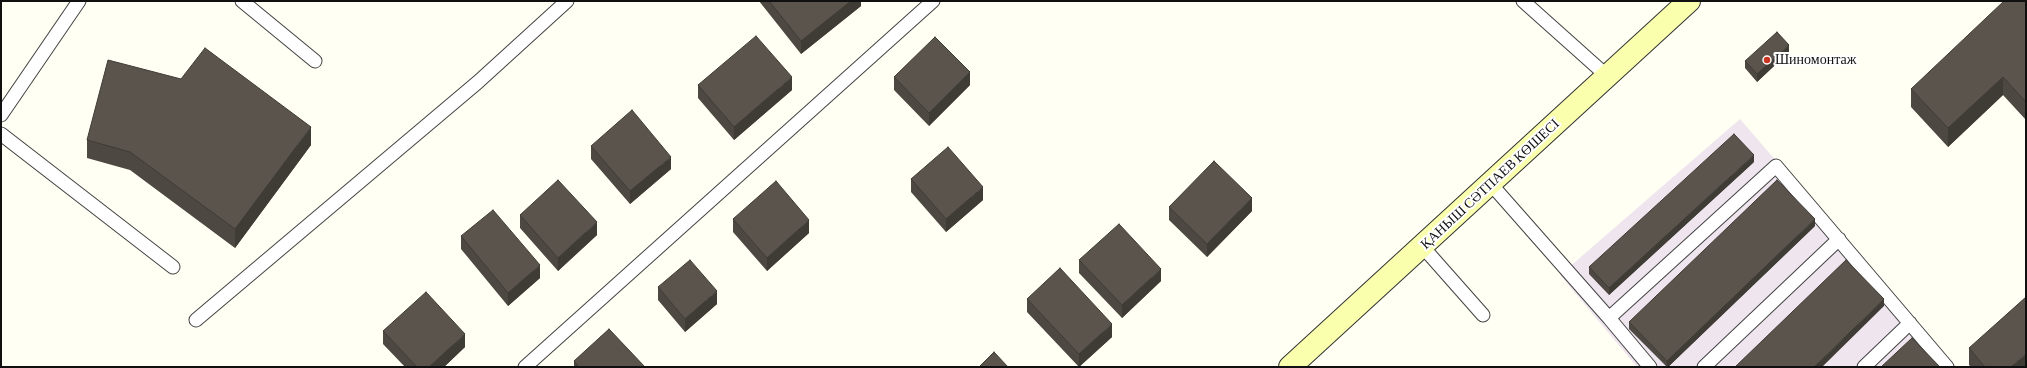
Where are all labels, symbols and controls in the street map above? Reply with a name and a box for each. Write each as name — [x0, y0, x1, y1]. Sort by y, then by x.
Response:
place label: Шиномонтаж — [1775, 52, 1856, 68]
marker: Шиномонтаж — [1762, 55, 1772, 65]
street label: ҚАНЫШ СӘТПАЕВ КӨШЕСІ — [1417, 115, 1563, 253]

